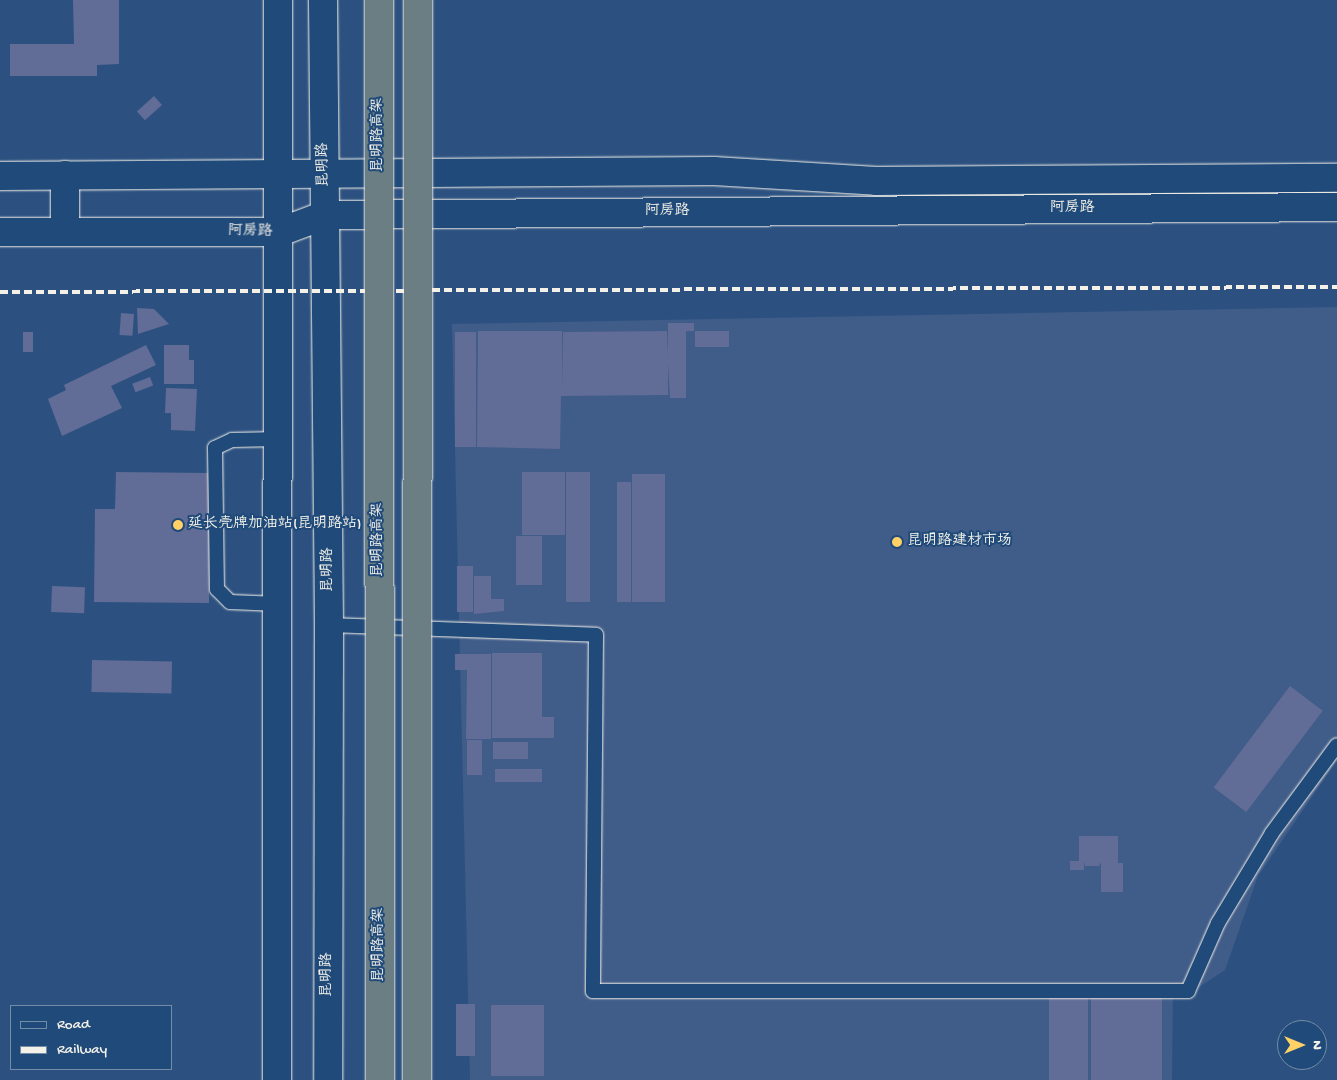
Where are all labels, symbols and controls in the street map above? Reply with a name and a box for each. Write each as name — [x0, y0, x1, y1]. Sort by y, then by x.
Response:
street label: 昆明路高架 — [370, 98, 388, 172]
street label: 昆明路 — [315, 142, 333, 188]
street label: 阿房路 — [1050, 200, 1094, 218]
street label: 阿房路 — [645, 203, 689, 221]
street label: 阿房路 — [227, 223, 273, 241]
street label: 昆明路高架 — [370, 503, 388, 577]
place label: 延长壳牌加油站(昆明路站) — [188, 516, 361, 534]
marker: 延长壳牌加油站(昆明路站) — [172, 519, 184, 531]
place label: 昆明路建材市场 — [907, 533, 1012, 551]
marker: 昆明路建材市场 — [891, 536, 903, 548]
street label: 昆明路 — [320, 548, 338, 592]
street label: 昆明路高架 — [371, 908, 389, 982]
street label: 昆明路 — [319, 953, 337, 997]
legend — [10, 1005, 172, 1070]
text: Road — [57, 1016, 90, 1034]
north arrow — [1277, 1020, 1327, 1070]
text: N — [1308, 1040, 1325, 1050]
text: Railway — [57, 1041, 107, 1059]

